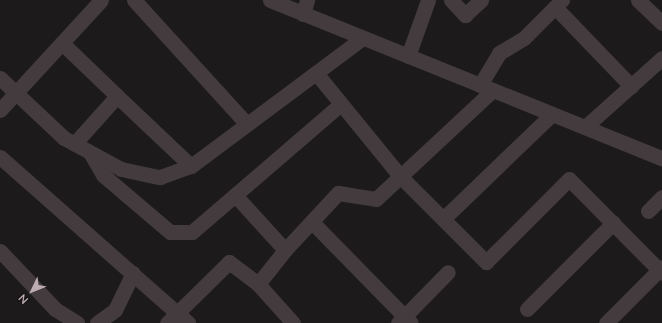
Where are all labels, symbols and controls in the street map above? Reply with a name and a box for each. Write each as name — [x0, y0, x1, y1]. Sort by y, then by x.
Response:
north arrow — [12, 271, 52, 311]
text: N — [15, 291, 31, 307]

